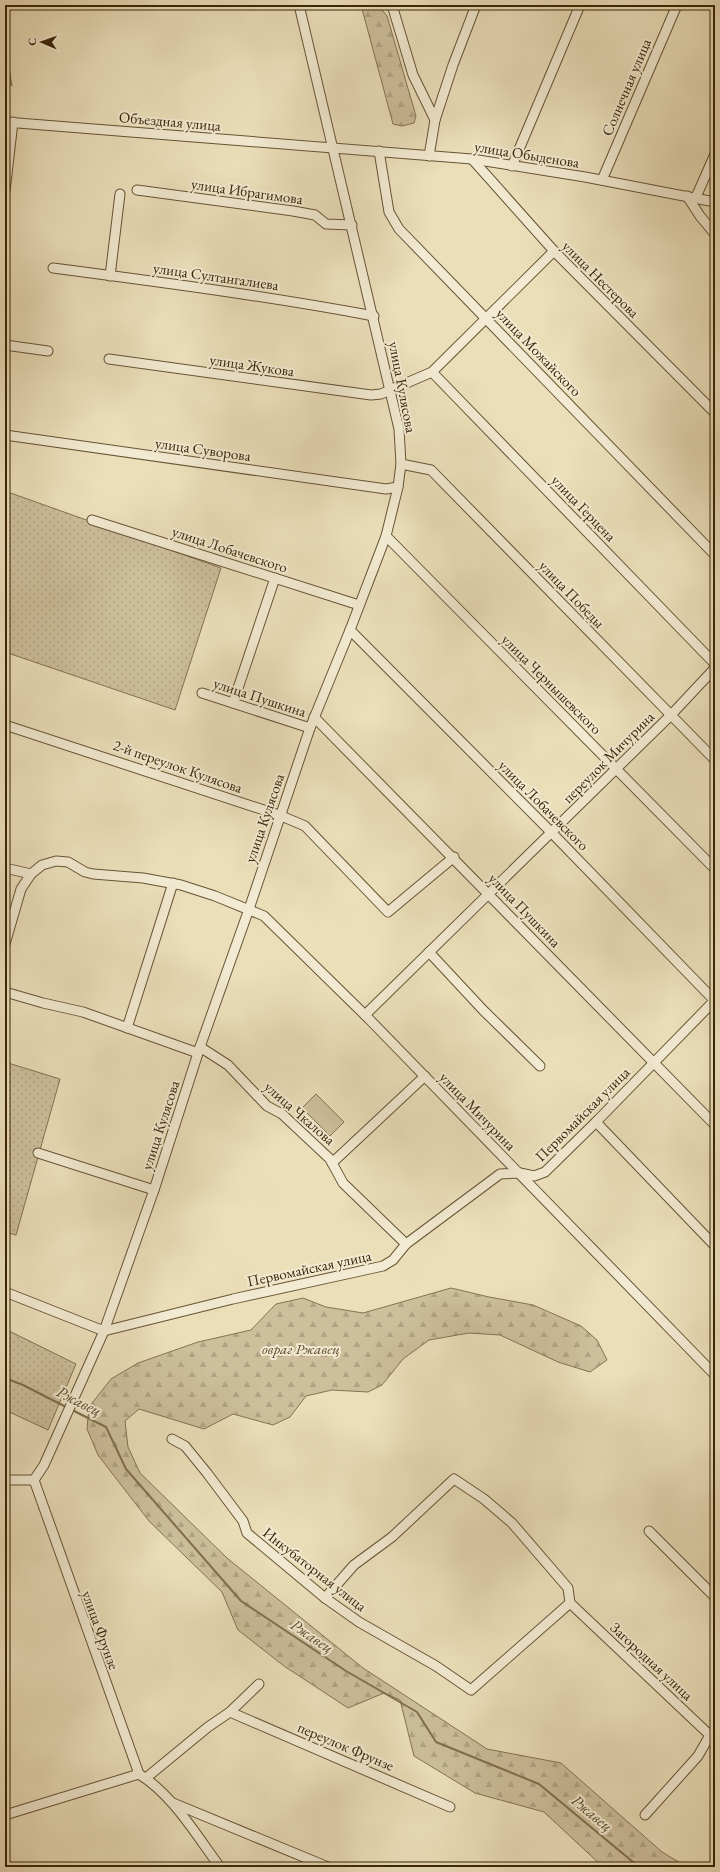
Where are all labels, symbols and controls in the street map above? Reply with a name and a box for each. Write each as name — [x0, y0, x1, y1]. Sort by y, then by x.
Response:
north arrow — [22, 22, 62, 62]
street label: Солнечная улица — [597, 35, 655, 139]
text: С — [25, 37, 39, 46]
street label: Объездная улица — [118, 107, 222, 135]
street label: улица Обыденова — [473, 136, 581, 172]
street label: улица Ибрагимова — [190, 174, 304, 208]
street label: улица Нестерова — [558, 236, 644, 322]
street label: улица Султангалиева — [152, 258, 280, 294]
street label: улица Можайского — [492, 304, 586, 400]
street label: улица Кулясова — [385, 340, 421, 434]
street label: улица Жукова — [208, 350, 296, 380]
street label: улица Суворова — [154, 433, 252, 465]
street label: улица Герцена — [547, 471, 621, 545]
street label: улица Лобачевского — [170, 521, 290, 577]
street label: улица Победы — [535, 556, 609, 632]
street label: улица Чернышевского — [498, 630, 606, 738]
street label: улица Пушкина — [211, 673, 309, 721]
street label: переулок Мичурина — [558, 707, 658, 807]
street label: 2-й переулок Кулясова — [111, 735, 245, 797]
street label: улица Лобачевского — [495, 756, 593, 854]
street label: улица Кулясова — [240, 771, 288, 865]
street label: улица Пушкина — [485, 869, 565, 951]
street label: Первомайская улица — [531, 1063, 633, 1165]
street label: улица Мичурина — [436, 1068, 520, 1154]
street label: улица Чкалова — [261, 1077, 339, 1149]
street label: улица Кулясова — [137, 1078, 183, 1172]
street label: Первомайская улица — [245, 1246, 373, 1290]
park label: овраг Ржавец — [262, 1339, 340, 1358]
water label: Ржавец — [53, 1381, 105, 1421]
street label: Инкубаторная улица — [259, 1523, 371, 1615]
street label: улица Фрунзе — [78, 1588, 124, 1672]
water label: Ржавец — [286, 1614, 338, 1658]
street label: Загородная улица — [607, 1618, 697, 1704]
street label: переулок Фрунзе — [295, 1717, 397, 1775]
water label: Ржавец — [567, 1790, 617, 1836]

